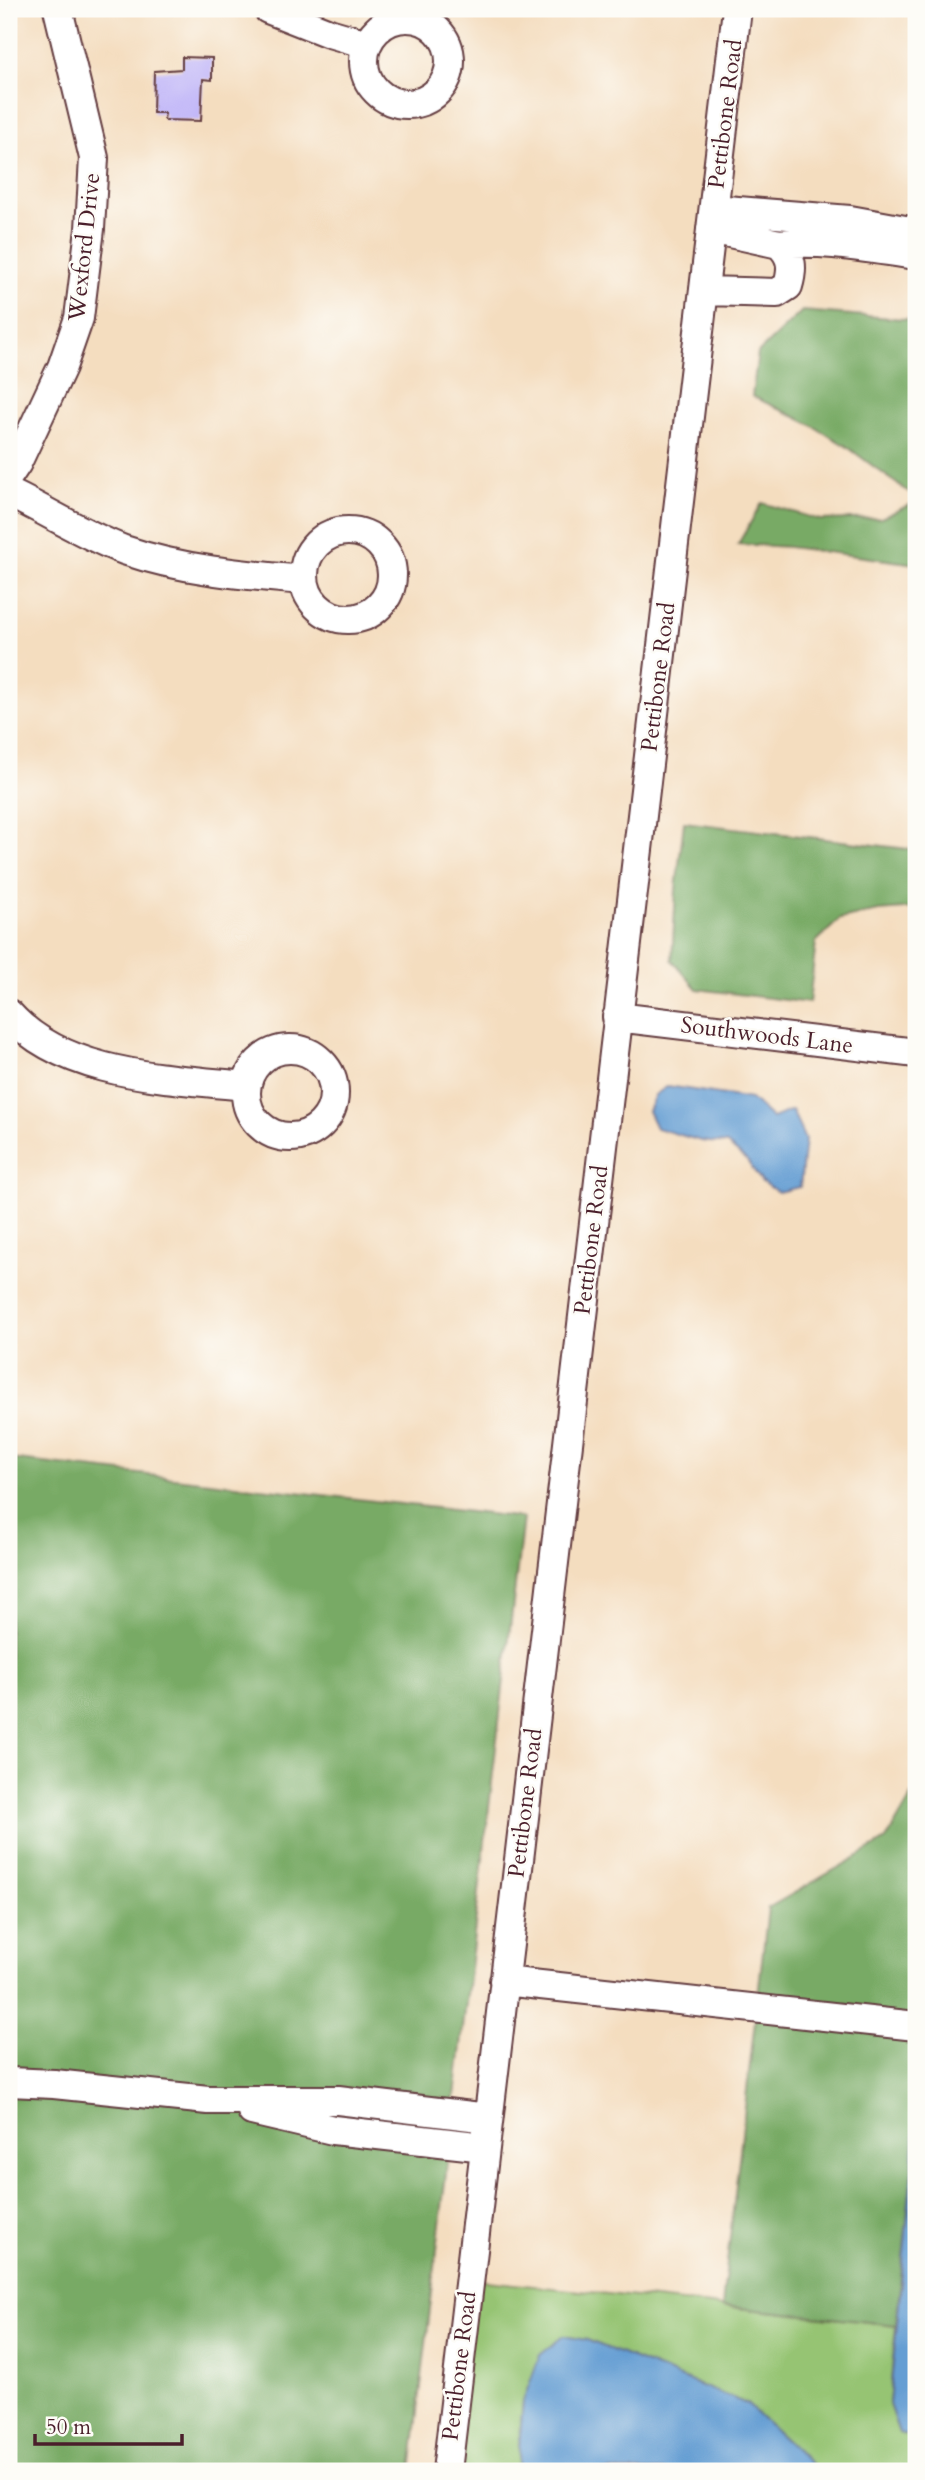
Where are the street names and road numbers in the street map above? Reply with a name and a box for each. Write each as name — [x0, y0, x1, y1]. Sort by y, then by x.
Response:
street label: Pettibone Road — [700, 37, 750, 190]
street label: Wexford Drive — [61, 171, 107, 324]
street label: Pettibone Road — [633, 600, 683, 753]
street label: Southwoods Lane — [679, 1009, 855, 1061]
street label: Pettibone Road — [566, 1163, 616, 1316]
street label: Pettibone Road — [500, 1726, 550, 1879]
street label: Pettibone Road — [434, 2289, 484, 2442]

